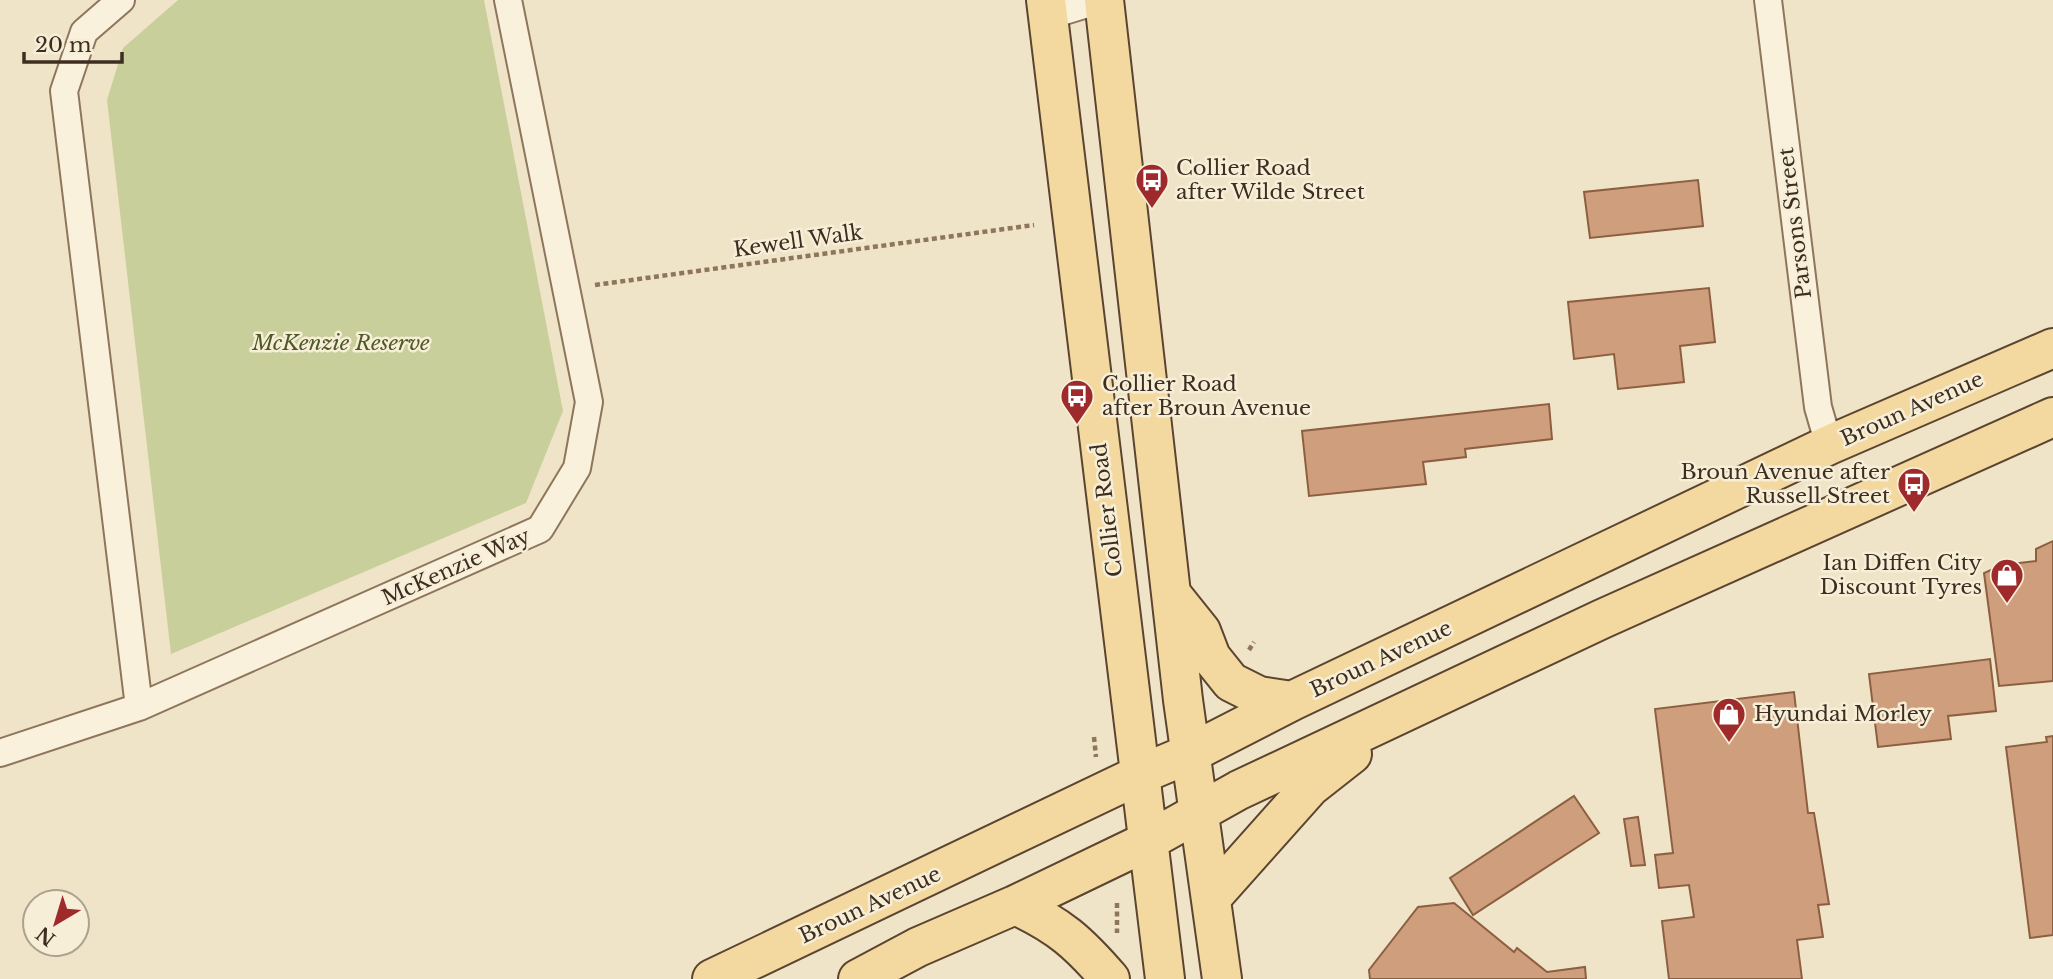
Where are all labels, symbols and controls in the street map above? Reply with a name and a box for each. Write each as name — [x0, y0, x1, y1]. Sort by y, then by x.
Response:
scale bar — [24, 21, 122, 65]
text: 20 m — [35, 32, 92, 58]
street label: Parsons Street — [1773, 146, 1817, 300]
place label: Collier Road after Wilde Street — [1176, 155, 1365, 205]
bus stop icon: Collier Road after Wilde Street — [1133, 161, 1171, 210]
street label: Kewell Walk — [732, 219, 864, 263]
park label: McKenzie Reserve — [251, 330, 430, 356]
street label: Broun Avenue — [1837, 366, 1987, 452]
place label: Collier Road after Broun Avenue — [1102, 371, 1311, 421]
bus stop icon: Collier Road after Broun Avenue — [1058, 377, 1096, 426]
street label: Collier Road — [1086, 442, 1128, 578]
place label: Broun Avenue after Russell Street — [1680, 459, 1890, 509]
bus stop icon: Broun Avenue after Russell Street — [1895, 465, 1933, 514]
street label: McKenzie Way — [378, 522, 535, 611]
place label: Ian Diffen City Discount Tyres — [1820, 550, 1983, 600]
shop icon: Ian Diffen City Discount Tyres — [1988, 556, 2026, 605]
street label: Broun Avenue — [1306, 615, 1456, 703]
shop icon: Hyundai Morley — [1710, 695, 1748, 744]
place label: Hyundai Morley — [1754, 701, 1932, 727]
street label: Broun Avenue — [795, 861, 945, 949]
north arrow — [21, 888, 91, 958]
text: N — [32, 921, 60, 951]

